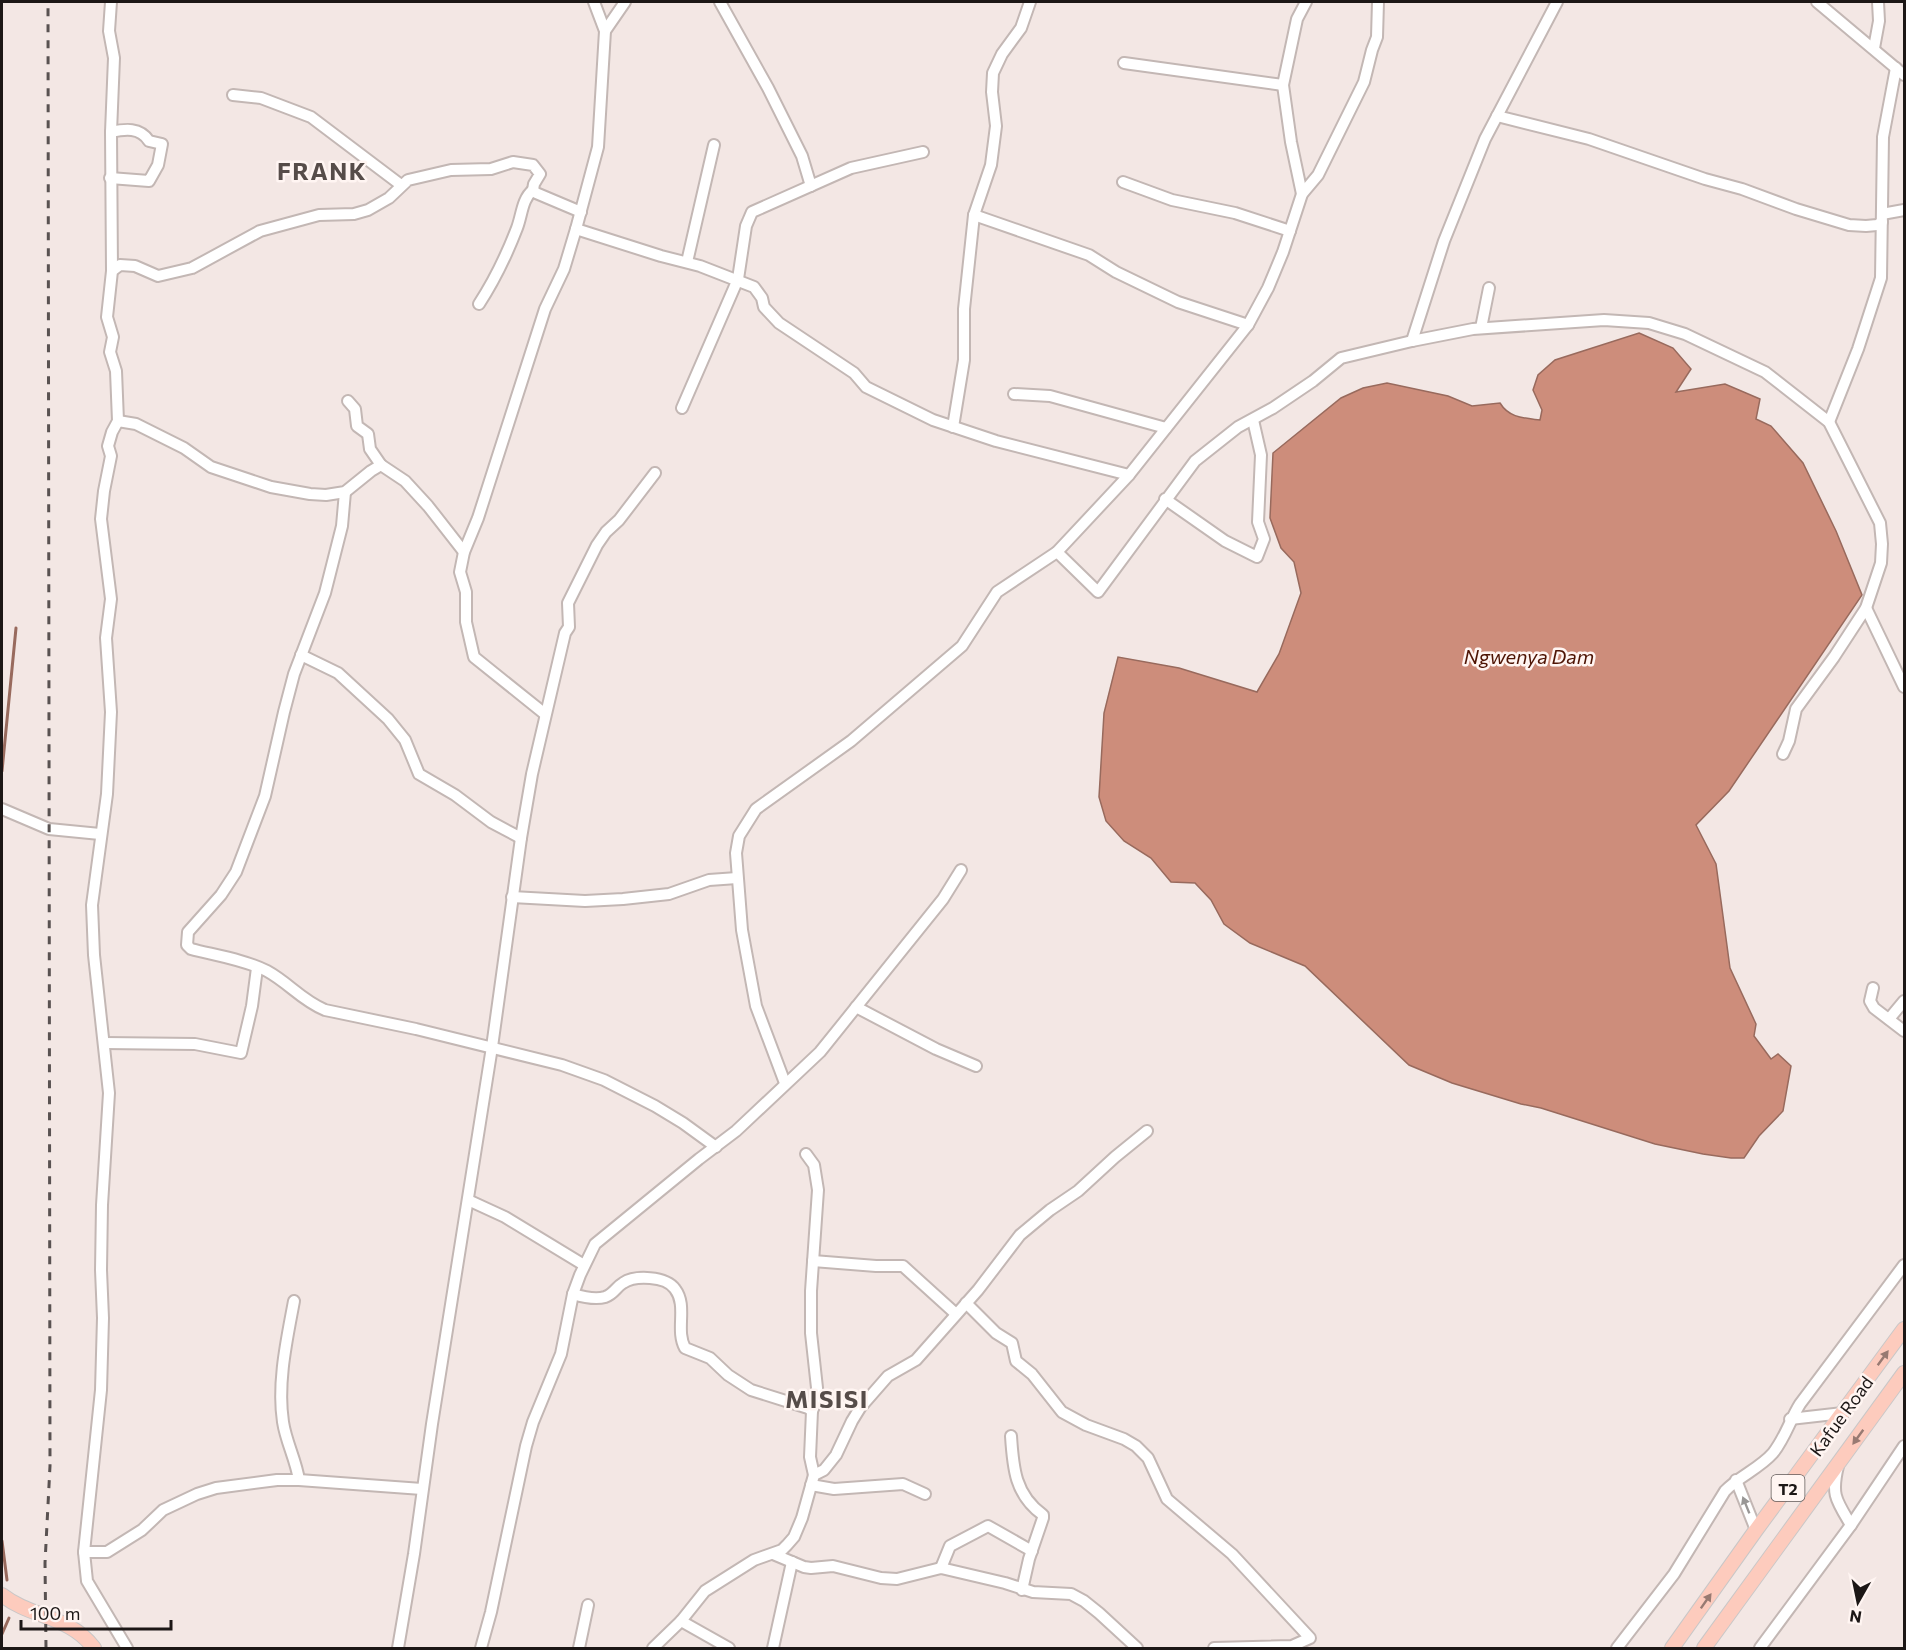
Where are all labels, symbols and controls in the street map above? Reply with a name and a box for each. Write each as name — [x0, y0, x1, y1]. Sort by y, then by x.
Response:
district label: FRANK — [277, 156, 367, 185]
water label: Ngwenya Dam — [1464, 644, 1594, 668]
one-way arrow — [1877, 1351, 1889, 1367]
street label: Kafue Road — [1805, 1372, 1877, 1460]
district label: MISISI — [785, 1384, 869, 1413]
one-way arrow — [1852, 1430, 1864, 1445]
road number: T2 — [1772, 1475, 1804, 1501]
one-way arrow — [1741, 1496, 1750, 1514]
north arrow — [1828, 1572, 1888, 1632]
scale bar — [21, 1593, 171, 1631]
one-way arrow — [1700, 1593, 1712, 1609]
text: 100 m — [30, 1602, 80, 1624]
text: N — [1848, 1607, 1863, 1628]

